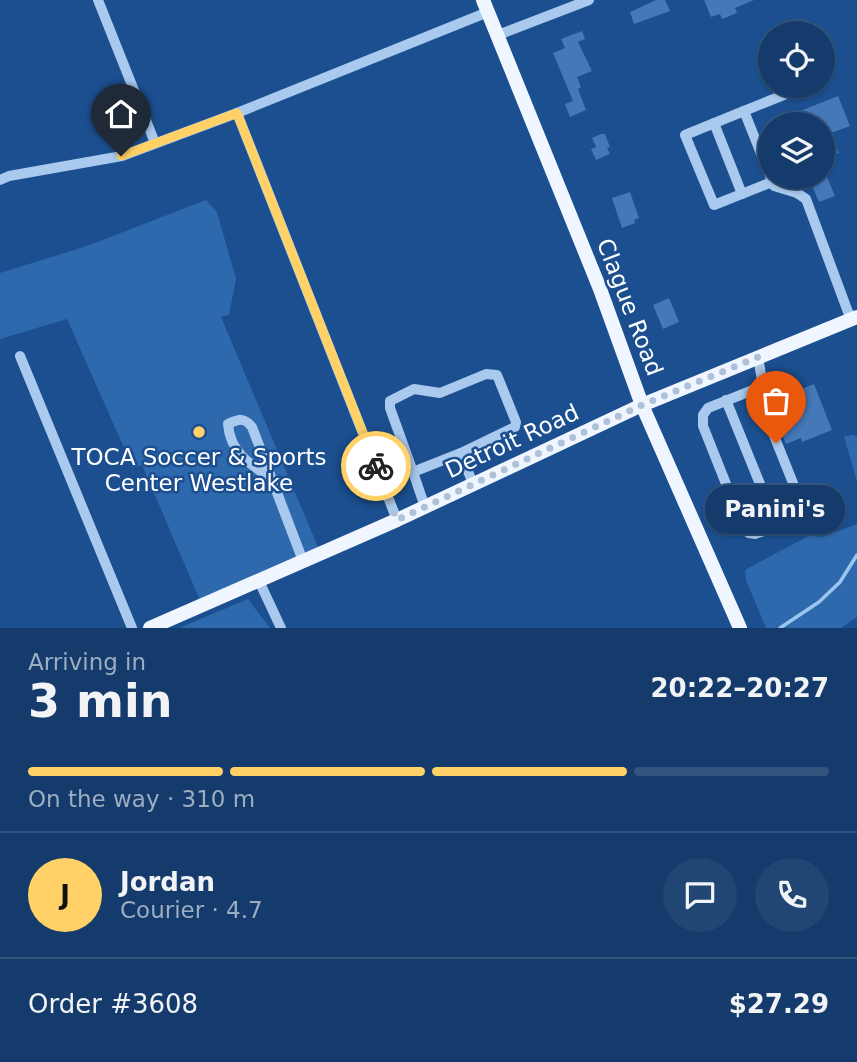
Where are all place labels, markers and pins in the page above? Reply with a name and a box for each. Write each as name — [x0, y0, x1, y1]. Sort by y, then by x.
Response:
pin — [91, 84, 151, 156]
pin — [746, 371, 806, 443]
marker: TOCA Soccer & Sports Center Westlake — [191, 424, 207, 440]
place label: TOCA Soccer & Sports Center Westlake — [70, 444, 327, 496]
callout: Panini's — [706, 485, 846, 534]

